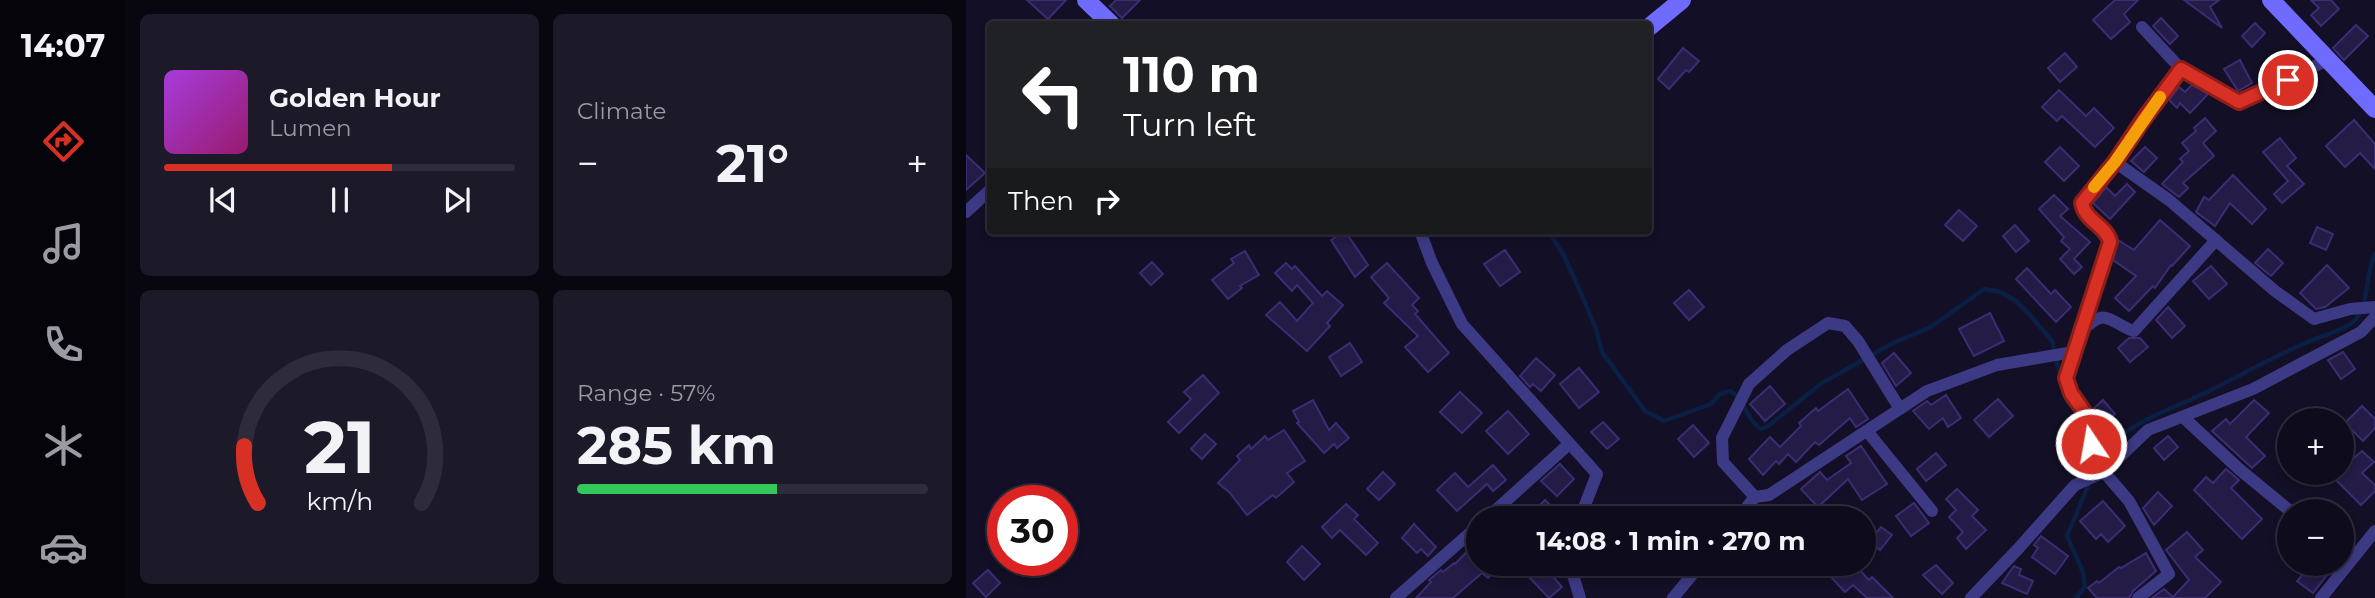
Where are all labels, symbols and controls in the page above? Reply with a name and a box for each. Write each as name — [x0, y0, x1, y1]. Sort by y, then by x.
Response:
text: 14:07 — [21, 26, 105, 65]
text: 110 m — [1123, 45, 1260, 104]
icon: left — [1008, 49, 1099, 140]
pin — [2258, 50, 2318, 110]
icon: arrive — [2269, 61, 2307, 99]
text: Golden Hour — [269, 82, 441, 114]
text: Climate — [577, 97, 666, 125]
text: Turn left — [1123, 105, 1257, 144]
text: Lumen — [269, 114, 352, 142]
icon: directions — [39, 117, 88, 166]
text: 21° — [716, 132, 789, 195]
text: − — [577, 140, 599, 187]
text: + — [906, 140, 928, 187]
icon: previous — [204, 181, 242, 219]
icon: pause — [321, 181, 359, 219]
icon: next — [438, 181, 476, 219]
icon: right — [1088, 182, 1126, 220]
text: Then — [1008, 185, 1074, 217]
icon: music — [39, 219, 88, 268]
icon: phone — [39, 320, 88, 369]
text: Range · 57% — [577, 379, 715, 407]
text: 21 — [304, 403, 375, 491]
position arrow — [2054, 407, 2128, 481]
map controls — [2277, 408, 2354, 576]
button: + — [2277, 408, 2354, 485]
text: 285 km — [577, 414, 776, 477]
icon: climate — [39, 421, 88, 470]
speed limit sign: 30 — [987, 485, 1078, 576]
text: km/h — [306, 486, 373, 516]
button: − — [2277, 499, 2354, 576]
icon: car — [39, 523, 88, 572]
text: 14:08 · 1 min · 270 m — [1537, 525, 1805, 557]

